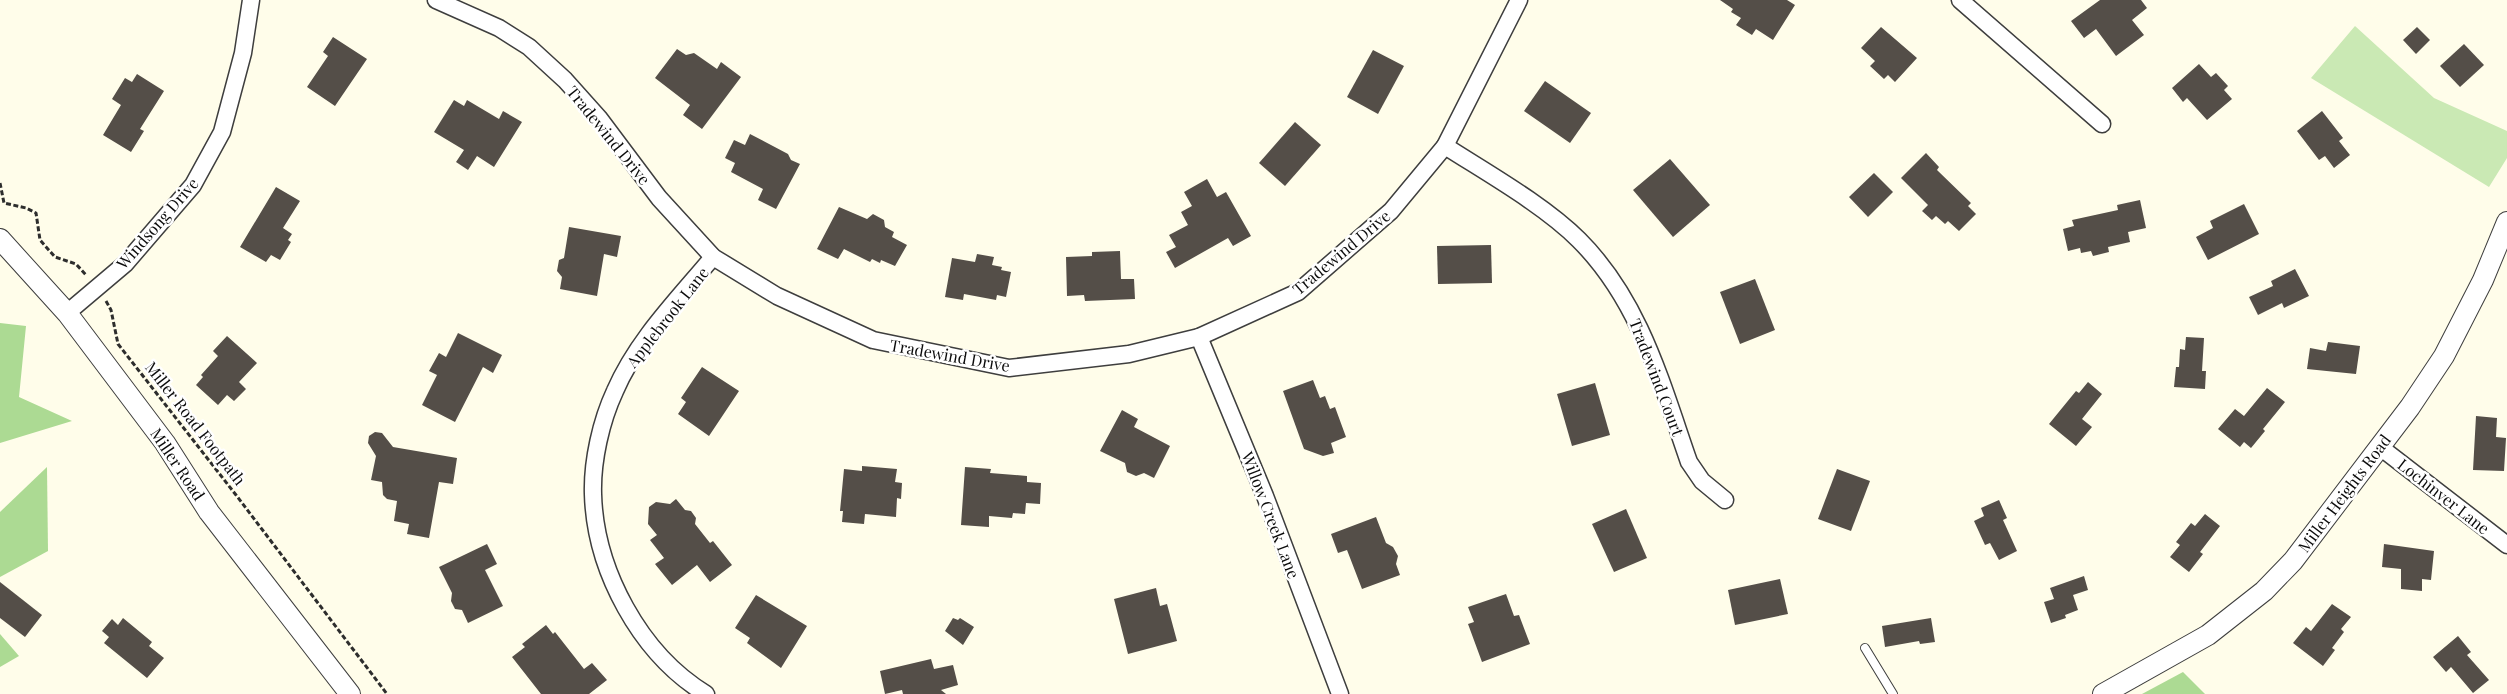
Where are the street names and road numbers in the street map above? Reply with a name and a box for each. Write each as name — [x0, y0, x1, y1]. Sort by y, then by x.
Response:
street label: Tradewind Drive — [563, 81, 655, 189]
street label: Windsong Drive — [111, 173, 202, 274]
street label: Tradewind Drive — [1288, 205, 1394, 299]
street label: Applebrook Lane — [621, 262, 713, 372]
street label: Tradewind Court — [1625, 315, 1689, 439]
street label: Tradewind Drive — [888, 334, 1012, 376]
street label: Miller Road Footpath — [142, 357, 250, 489]
street label: Miller Road — [147, 424, 209, 504]
street label: Miller Heights Road — [2293, 430, 2395, 556]
street label: Willow Creek Lane — [1237, 448, 1305, 581]
street label: Lochinver Lane — [2394, 454, 2494, 538]

